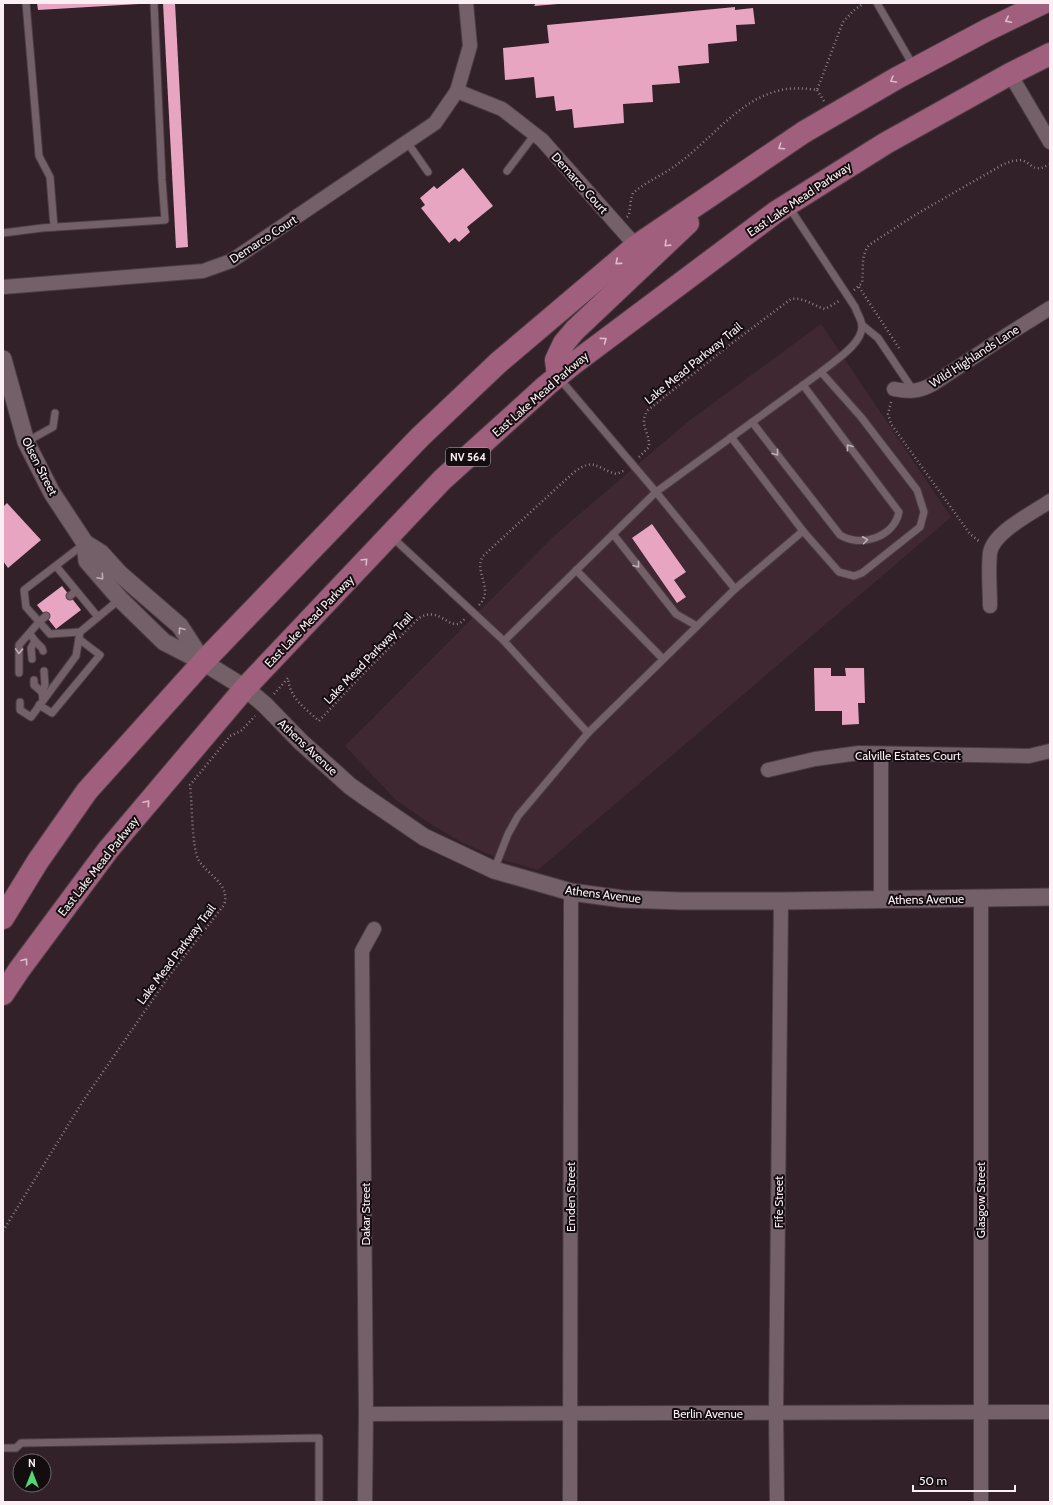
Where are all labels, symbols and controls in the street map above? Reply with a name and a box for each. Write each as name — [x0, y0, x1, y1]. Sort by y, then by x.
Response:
one-way arrow — [1005, 15, 1012, 23]
one-way arrow — [890, 76, 897, 83]
one-way arrow — [778, 142, 785, 150]
street label: Demarco Court — [549, 149, 611, 217]
street label: East Lake Mead Parkway — [744, 159, 854, 239]
street label: Demarco Court — [226, 212, 300, 266]
one-way arrow — [664, 239, 672, 247]
one-way arrow — [615, 257, 622, 264]
street label: Lake Mead Parkway Trail — [641, 319, 745, 407]
street label: Wild Highlands Lane — [926, 321, 1022, 391]
one-way arrow — [600, 338, 607, 345]
street label: East Lake Mead Parkway — [489, 348, 591, 440]
street label: Olsen Street — [19, 434, 61, 498]
one-way arrow — [847, 444, 854, 451]
road number: NV 564 — [446, 448, 490, 466]
one-way arrow — [772, 448, 779, 455]
one-way arrow — [862, 536, 868, 545]
one-way arrow — [361, 558, 368, 566]
one-way arrow — [632, 560, 639, 567]
one-way arrow — [96, 572, 103, 579]
street label: East Lake Mead Parkway — [261, 572, 357, 670]
street label: Lake Mead Parkway Trail — [320, 609, 416, 707]
one-way arrow — [179, 627, 186, 634]
one-way arrow — [15, 648, 24, 655]
street label: Athens Avenue — [275, 716, 341, 778]
street label: Calville Estates Court — [855, 748, 961, 763]
one-way arrow — [143, 801, 150, 808]
street label: East Lake Mead Parkway — [54, 813, 142, 919]
street label: Athens Avenue — [564, 882, 642, 906]
street label: Athens Avenue — [888, 891, 964, 907]
street label: Lake Mead Parkway Trail — [133, 901, 219, 1007]
one-way arrow — [20, 959, 27, 966]
street label: Emden Street — [563, 1162, 578, 1232]
street label: Glasgow Street — [973, 1162, 988, 1238]
street label: Fife Street — [771, 1176, 786, 1228]
street label: Dakar Street — [358, 1183, 373, 1245]
street label: Berlin Avenue — [673, 1406, 743, 1421]
north arrow — [12, 1453, 52, 1493]
text: N — [28, 1456, 36, 1470]
scale bar — [913, 1467, 1015, 1493]
text: 50 m — [919, 1473, 947, 1488]

